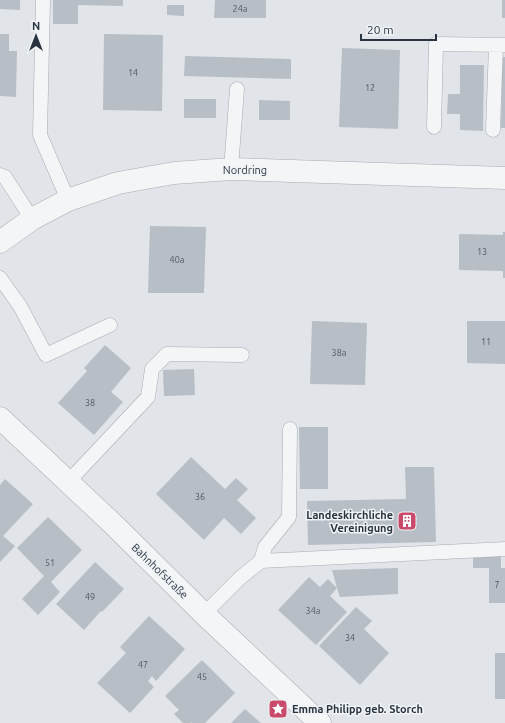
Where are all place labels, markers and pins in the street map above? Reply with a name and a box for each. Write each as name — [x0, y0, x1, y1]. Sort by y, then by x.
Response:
place label: Landeskirchliche Vereinigung — [306, 509, 393, 534]
building icon: Landeskirchliche Vereinigung — [396, 510, 418, 532]
place icon: Emma Philipp geb. Storch — [267, 698, 289, 720]
place label: Emma Philipp geb. Storch — [292, 703, 423, 715]

